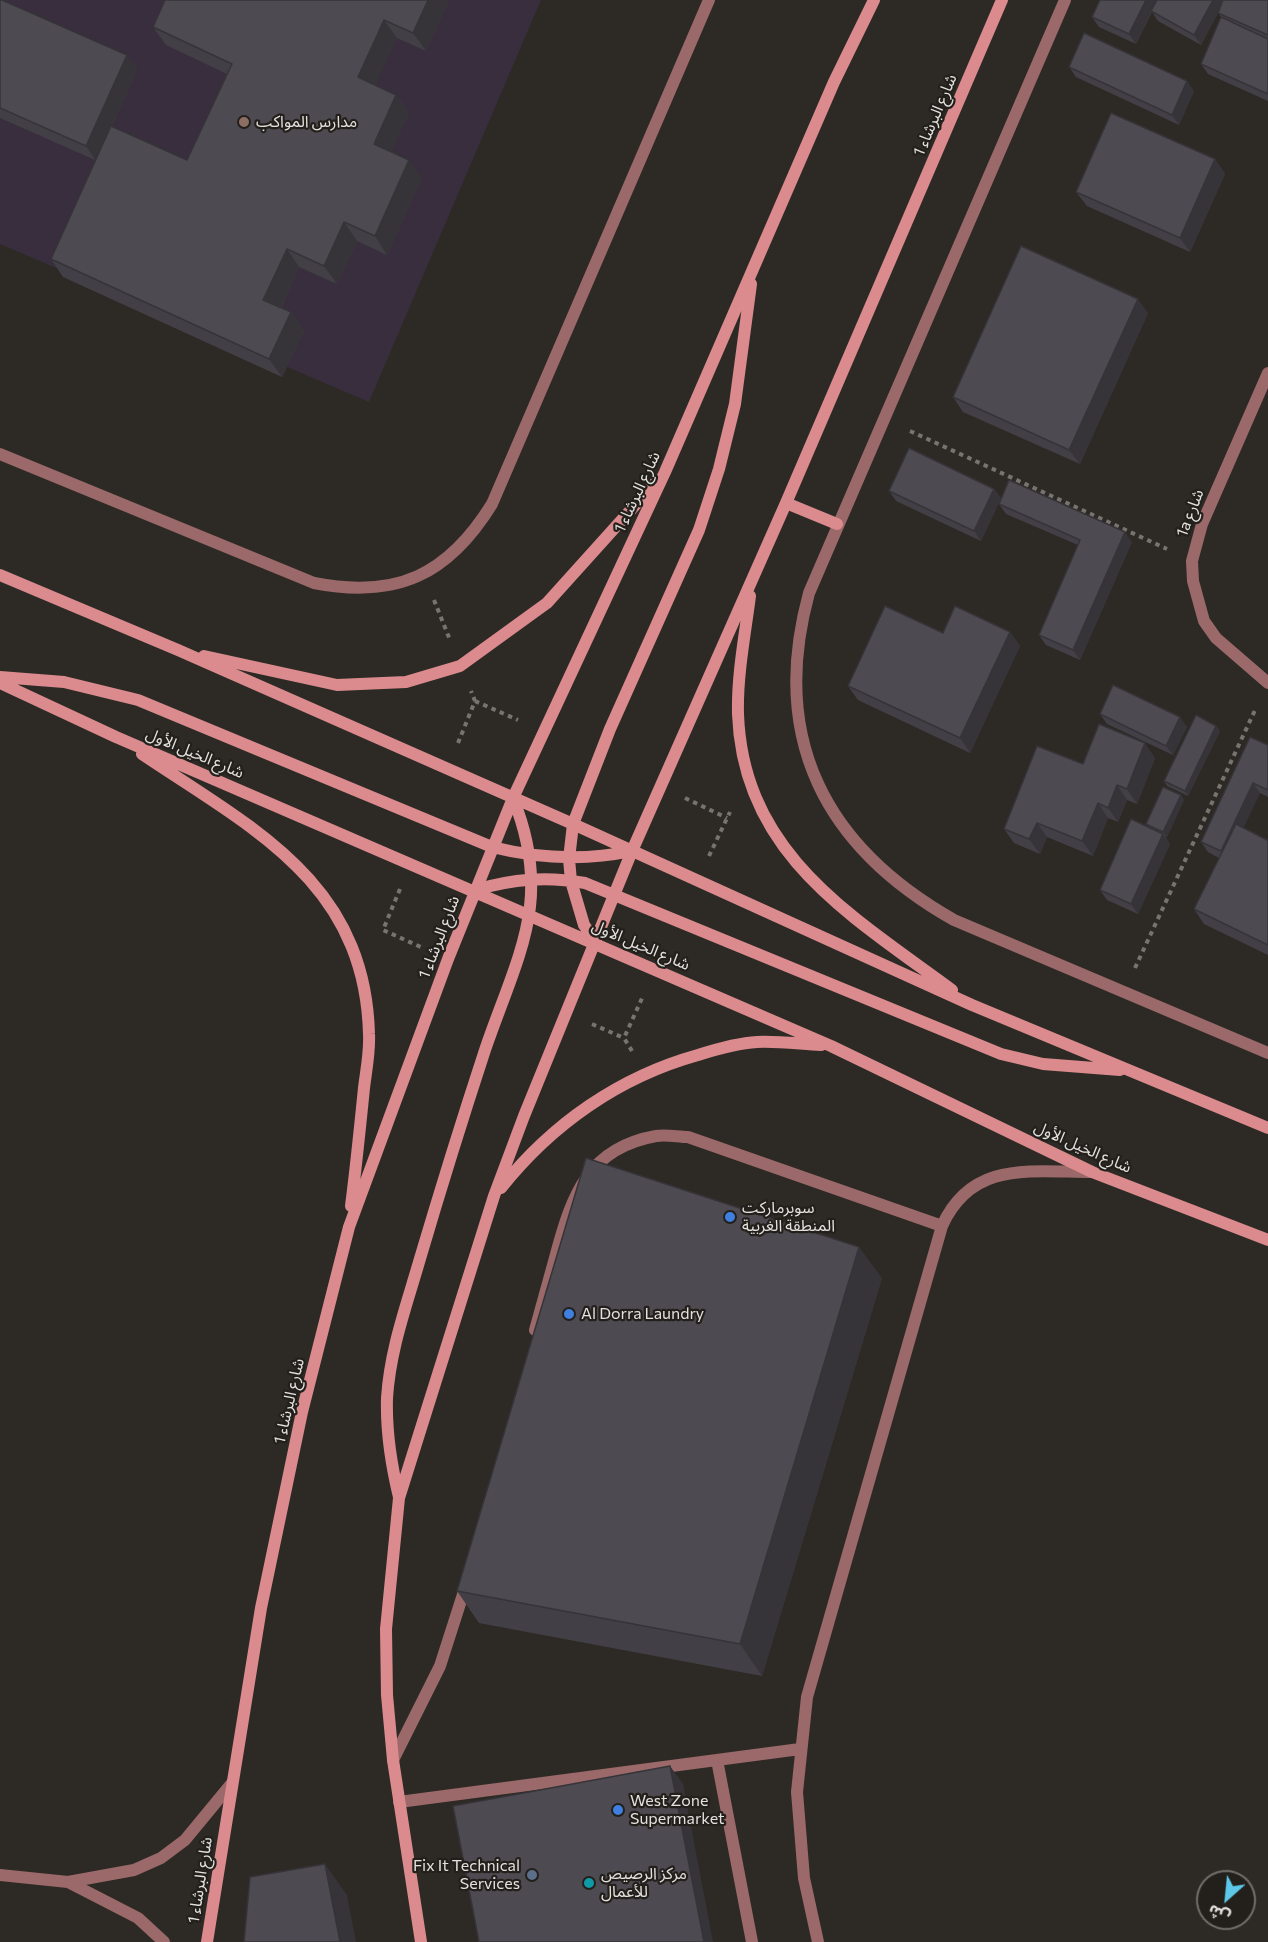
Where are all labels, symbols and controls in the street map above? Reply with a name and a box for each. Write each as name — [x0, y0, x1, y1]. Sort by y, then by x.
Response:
street label: شارع البرشاء 1 — [909, 71, 961, 159]
place label: مدارس المواكب — [256, 112, 357, 132]
marker: مدارس المواكب — [237, 115, 251, 129]
street label: شارع البرشاء 1 — [610, 448, 664, 536]
street label: 1a شارع — [1172, 486, 1208, 540]
street label: شارع الخيل الأول — [143, 724, 247, 782]
street label: شارع البرشاء 1 — [414, 893, 464, 981]
street label: شارع الخيل الأول — [589, 916, 693, 974]
street label: شارع الخيل الأول — [1031, 1117, 1135, 1177]
place label: سوبرماركت المنطقة الغربية — [742, 1198, 835, 1236]
marker: سوبرماركت المنطقة الغربية — [723, 1210, 737, 1224]
place label: Al Dorra Laundry — [581, 1304, 704, 1324]
marker: Al Dorra Laundry — [562, 1307, 576, 1321]
street label: شارع البرشاء 1 — [270, 1356, 308, 1446]
place label: West Zone Supermarket — [630, 1791, 725, 1829]
marker: West Zone Supermarket — [611, 1803, 625, 1817]
street label: شارع البرشاء 1 — [184, 1835, 216, 1925]
place label: Fix It Technical Services — [413, 1856, 520, 1894]
place label: مركز الرصيص للأعمال — [601, 1864, 687, 1902]
marker: Fix It Technical Services — [525, 1868, 539, 1882]
north arrow — [1196, 1870, 1256, 1930]
marker: مركز الرصيص للأعمال — [582, 1876, 596, 1890]
text: ش — [1204, 1901, 1233, 1928]

